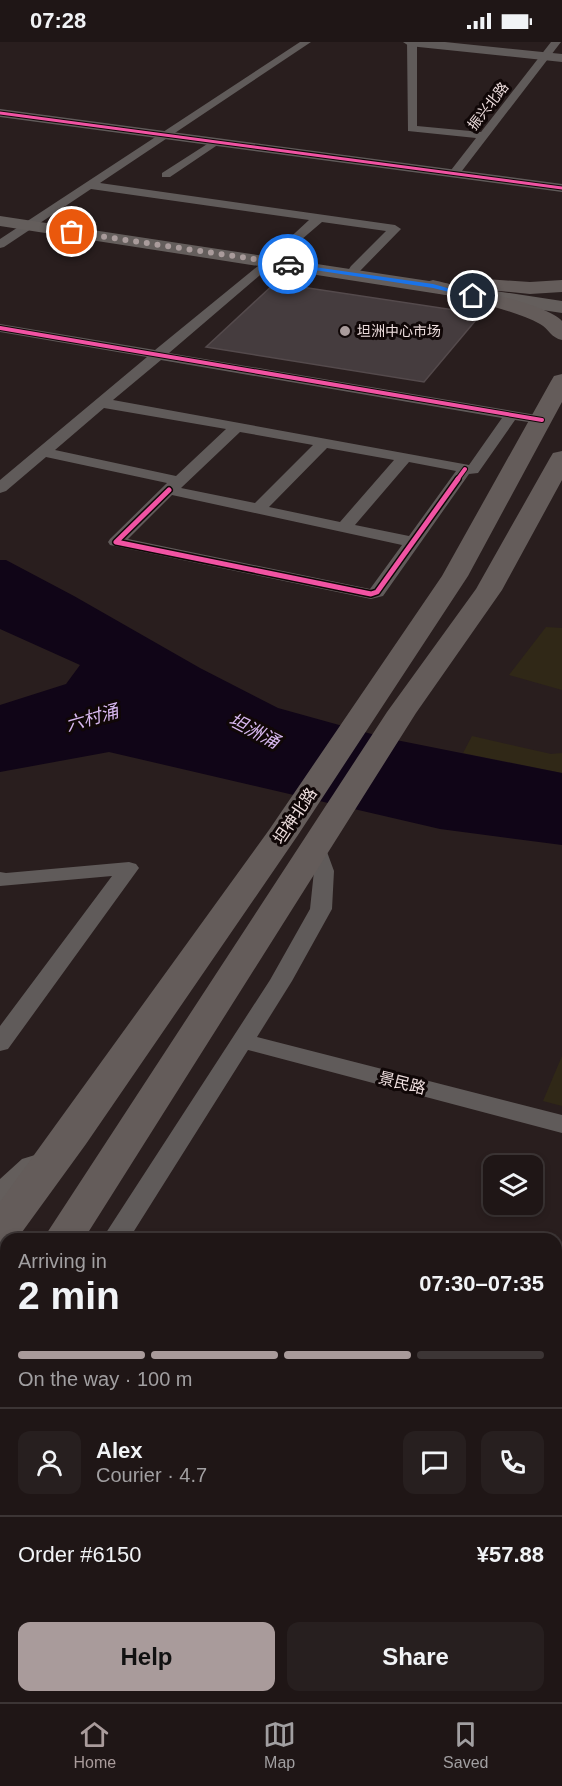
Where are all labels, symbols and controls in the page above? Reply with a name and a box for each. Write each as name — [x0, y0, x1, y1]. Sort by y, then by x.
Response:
text: 07:28 — [30, 8, 86, 33]
street label: 振兴北路 — [464, 79, 512, 133]
pin — [46, 206, 97, 257]
icon: bag — [55, 215, 88, 248]
courier — [258, 234, 318, 294]
icon: car — [272, 248, 305, 281]
pin — [447, 270, 498, 321]
icon: home — [456, 279, 489, 312]
place label: 坦洲中心市场 — [357, 323, 441, 339]
marker: 坦洲中心市场 — [338, 324, 352, 338]
water label: 六村涌 — [63, 700, 123, 735]
water label: 坦洲涌 — [225, 710, 284, 753]
street label: 坦神北路 — [270, 785, 320, 847]
street label: 景民路 — [377, 1069, 427, 1097]
map controls — [483, 1155, 543, 1215]
button: layers — [483, 1155, 543, 1215]
text: Arriving in — [18, 1250, 107, 1272]
text: 07:30–07:35 — [419, 1271, 544, 1296]
text: 2 min — [18, 1274, 120, 1317]
text: On the way · 100 m — [18, 1368, 193, 1390]
button: person — [18, 1431, 81, 1494]
button: chat — [403, 1431, 466, 1494]
button: phone — [481, 1431, 544, 1494]
text: Alex — [96, 1438, 142, 1463]
text: Courier · 4.7 — [96, 1464, 207, 1486]
text: Order #6150 — [18, 1542, 142, 1567]
text: ¥57.88 — [477, 1542, 544, 1567]
button: Help — [18, 1622, 275, 1691]
button: Share — [287, 1622, 544, 1691]
tab: Home — [73, 1718, 116, 1772]
tab: Map — [263, 1718, 296, 1772]
tab: Saved — [443, 1718, 488, 1772]

